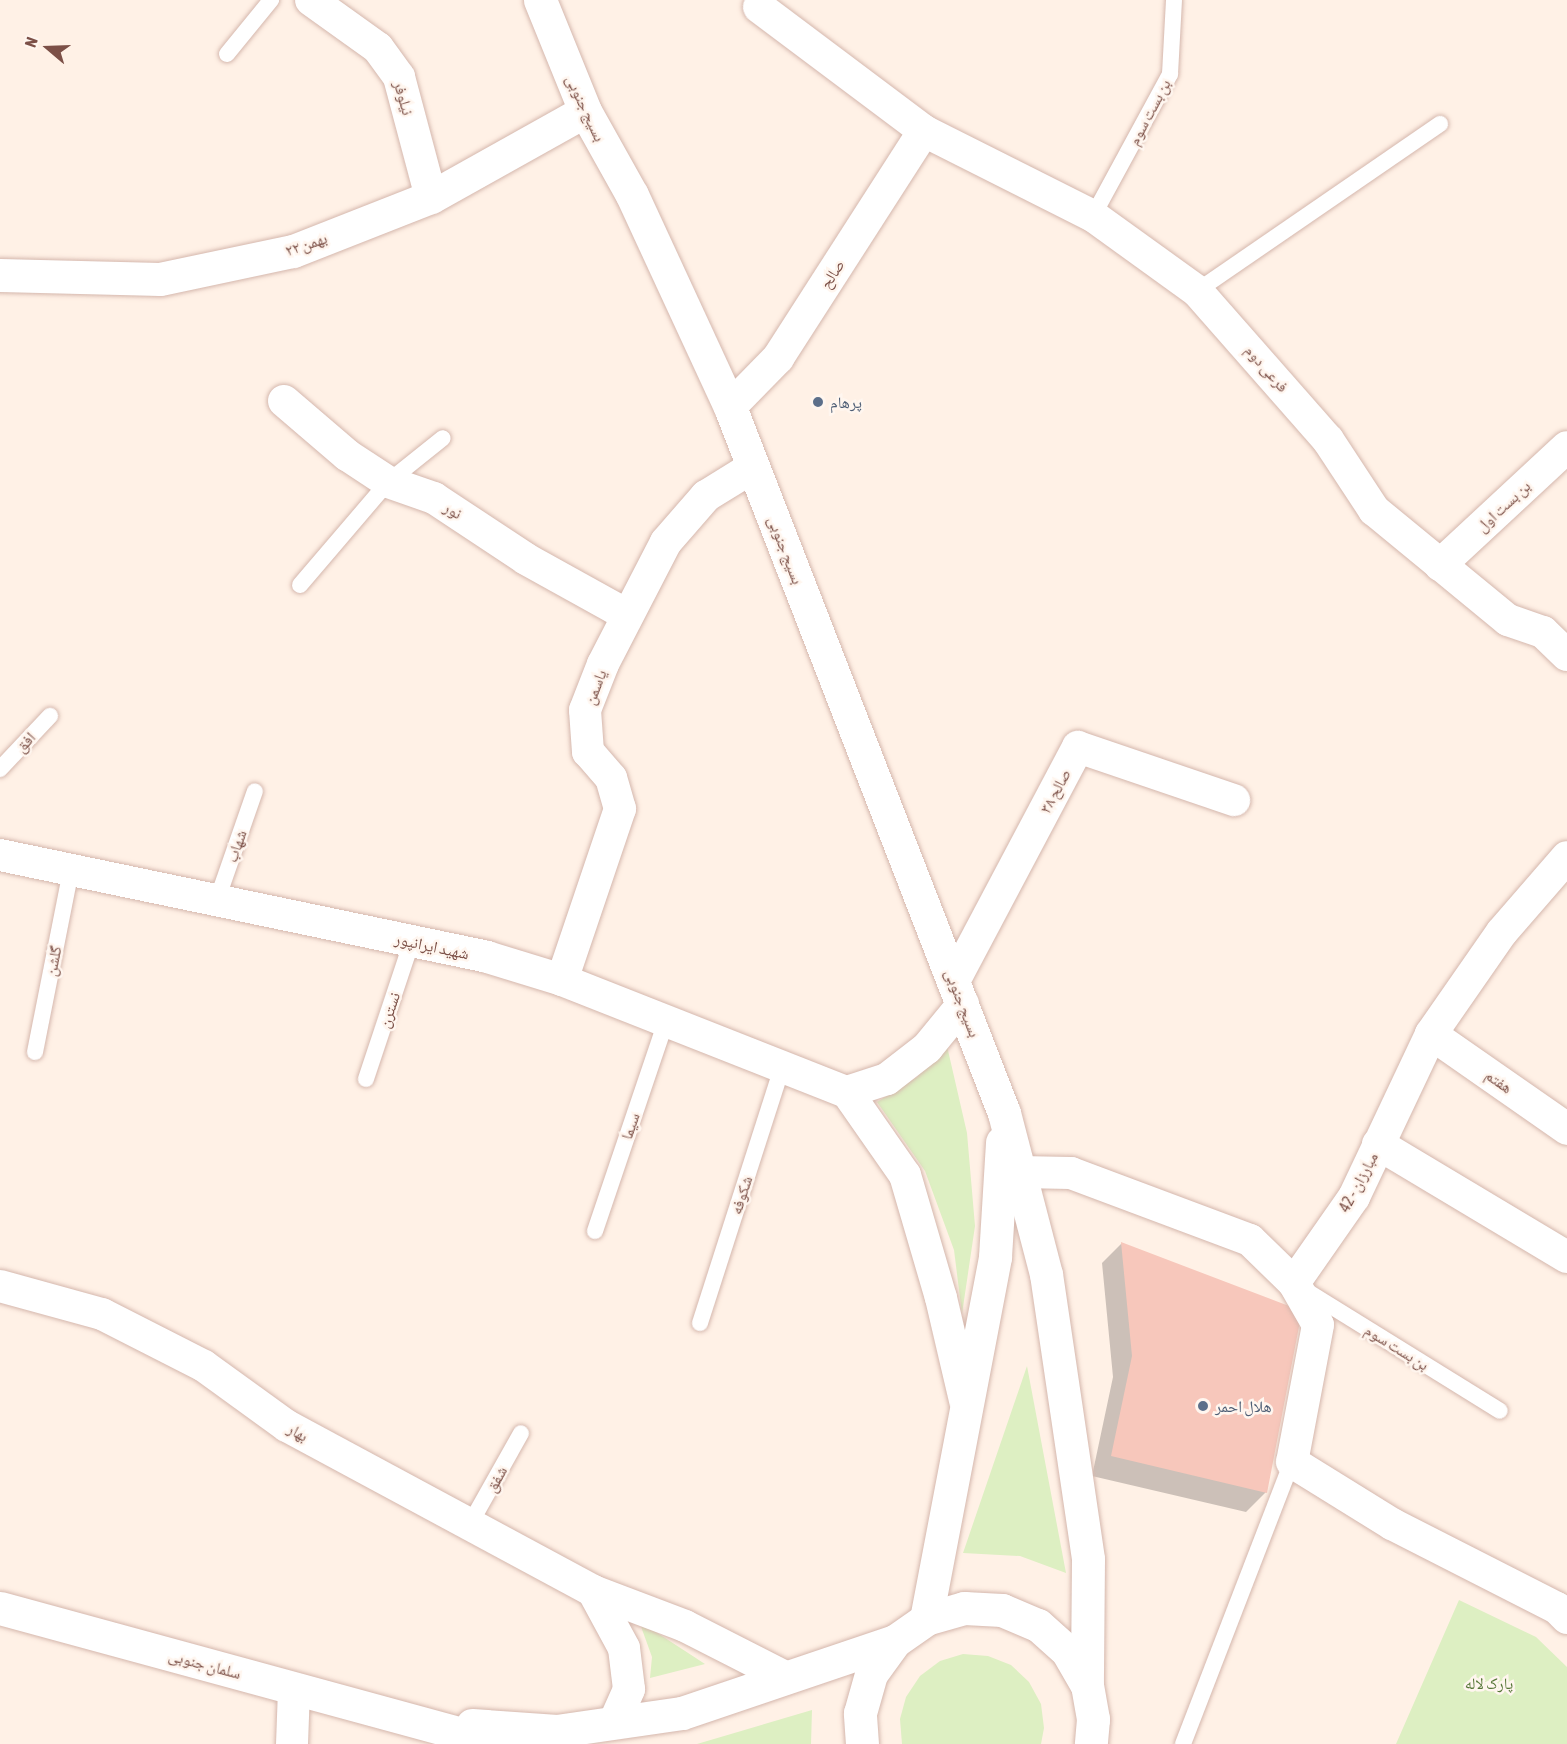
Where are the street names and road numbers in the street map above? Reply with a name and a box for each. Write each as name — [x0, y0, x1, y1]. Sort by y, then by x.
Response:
street label: بسیج جنوبی — [562, 72, 610, 144]
street label: بن بست سوم — [1124, 76, 1174, 148]
street label: نیلوفر — [390, 79, 418, 117]
street label: ۲۲ بهمن — [283, 228, 329, 260]
street label: صالح — [816, 256, 848, 292]
street label: فرعی دوم — [1241, 340, 1293, 396]
street label: بن بست اول — [1472, 476, 1534, 536]
street label: نور — [440, 497, 466, 523]
street label: بسیج جنوبی — [764, 513, 808, 587]
street label: یاسمن — [580, 667, 610, 707]
street label: افق — [11, 728, 39, 756]
street label: صالح ۳۸ — [1035, 766, 1075, 816]
street label: شهاب — [222, 827, 250, 865]
street label: شهید ایرانپور — [393, 929, 471, 963]
street label: گلشن — [41, 944, 65, 978]
street label: بسیج جنوبی — [941, 966, 985, 1040]
street label: نسترن — [374, 990, 404, 1030]
street label: هفتم — [1482, 1065, 1516, 1097]
street label: سیما — [617, 1110, 643, 1142]
street label: مبارزان - 42 — [1334, 1149, 1382, 1215]
street label: شکوفه — [726, 1173, 756, 1217]
street label: بن بست سوم — [1361, 1320, 1433, 1374]
street label: بهار — [284, 1419, 312, 1445]
street label: شفق — [481, 1463, 511, 1495]
street label: سلمان جنوبی — [167, 1645, 243, 1683]

